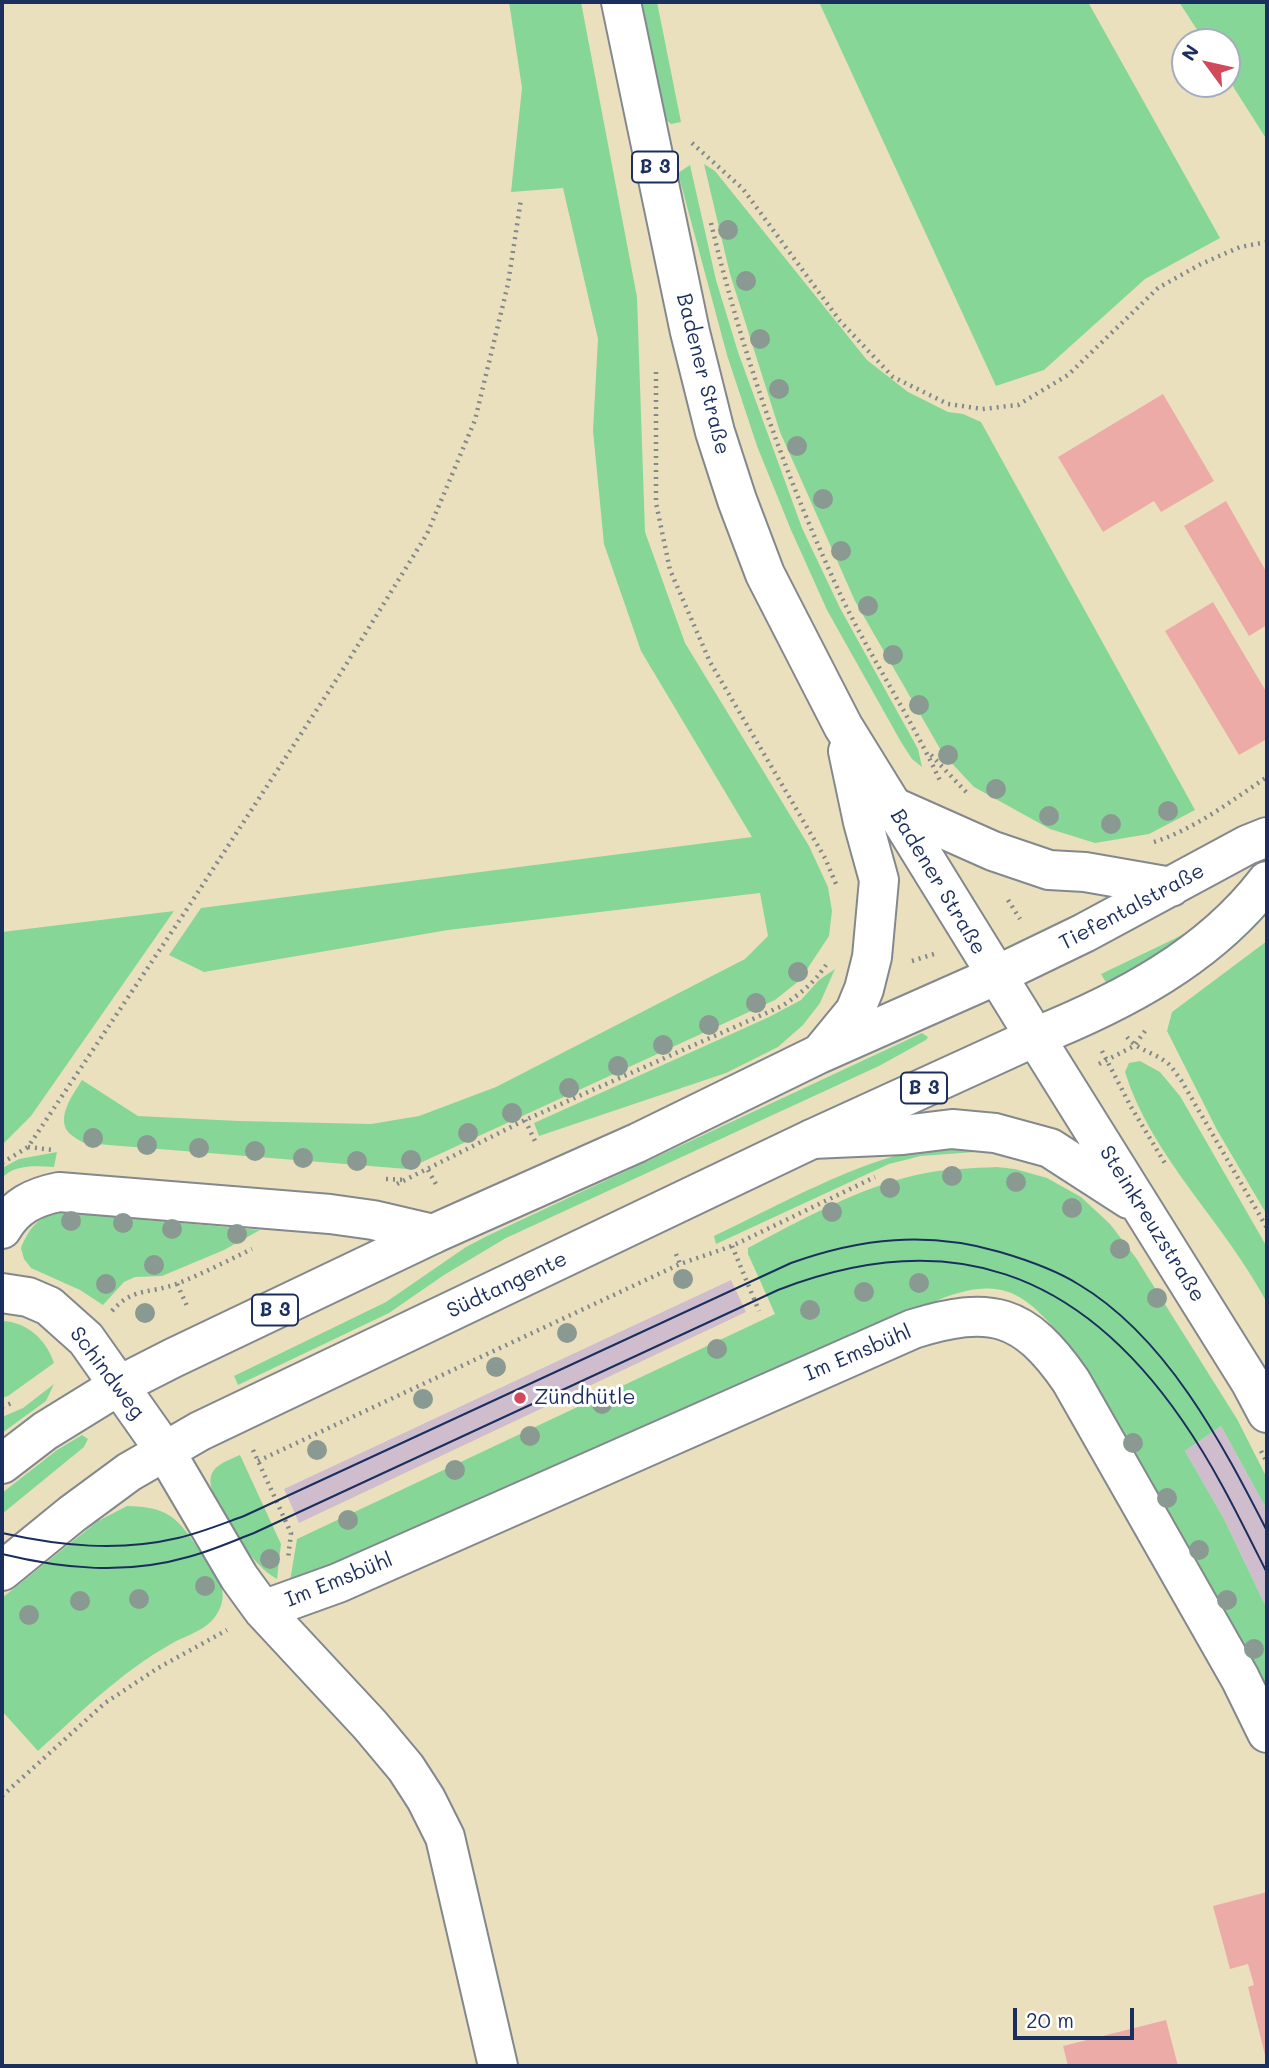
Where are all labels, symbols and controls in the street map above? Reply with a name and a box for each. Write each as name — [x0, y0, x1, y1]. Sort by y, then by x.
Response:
north arrow — [1171, 28, 1241, 98]
text: N — [1175, 40, 1204, 65]
road number: B 3 — [632, 152, 678, 182]
street label: Badener Straße — [671, 291, 735, 457]
street label: Badener Straße — [885, 805, 991, 959]
street label: Tiefentalstraße — [1055, 858, 1209, 956]
road number: B 3 — [901, 1072, 947, 1104]
street label: Steinkreuzstraße — [1094, 1141, 1210, 1307]
street label: Südtangente — [443, 1246, 571, 1324]
road number: B 3 — [252, 1294, 298, 1326]
street label: Im Emsbühl — [801, 1319, 915, 1387]
street label: Schindweg — [64, 1322, 150, 1424]
place label: Zündhütle — [534, 1385, 635, 1411]
marker: Zündhütle — [512, 1390, 528, 1406]
street label: Im Emsbühl — [282, 1547, 396, 1613]
scale bar — [1017, 1994, 1138, 2038]
text: 20 m — [1026, 2006, 1074, 2033]

